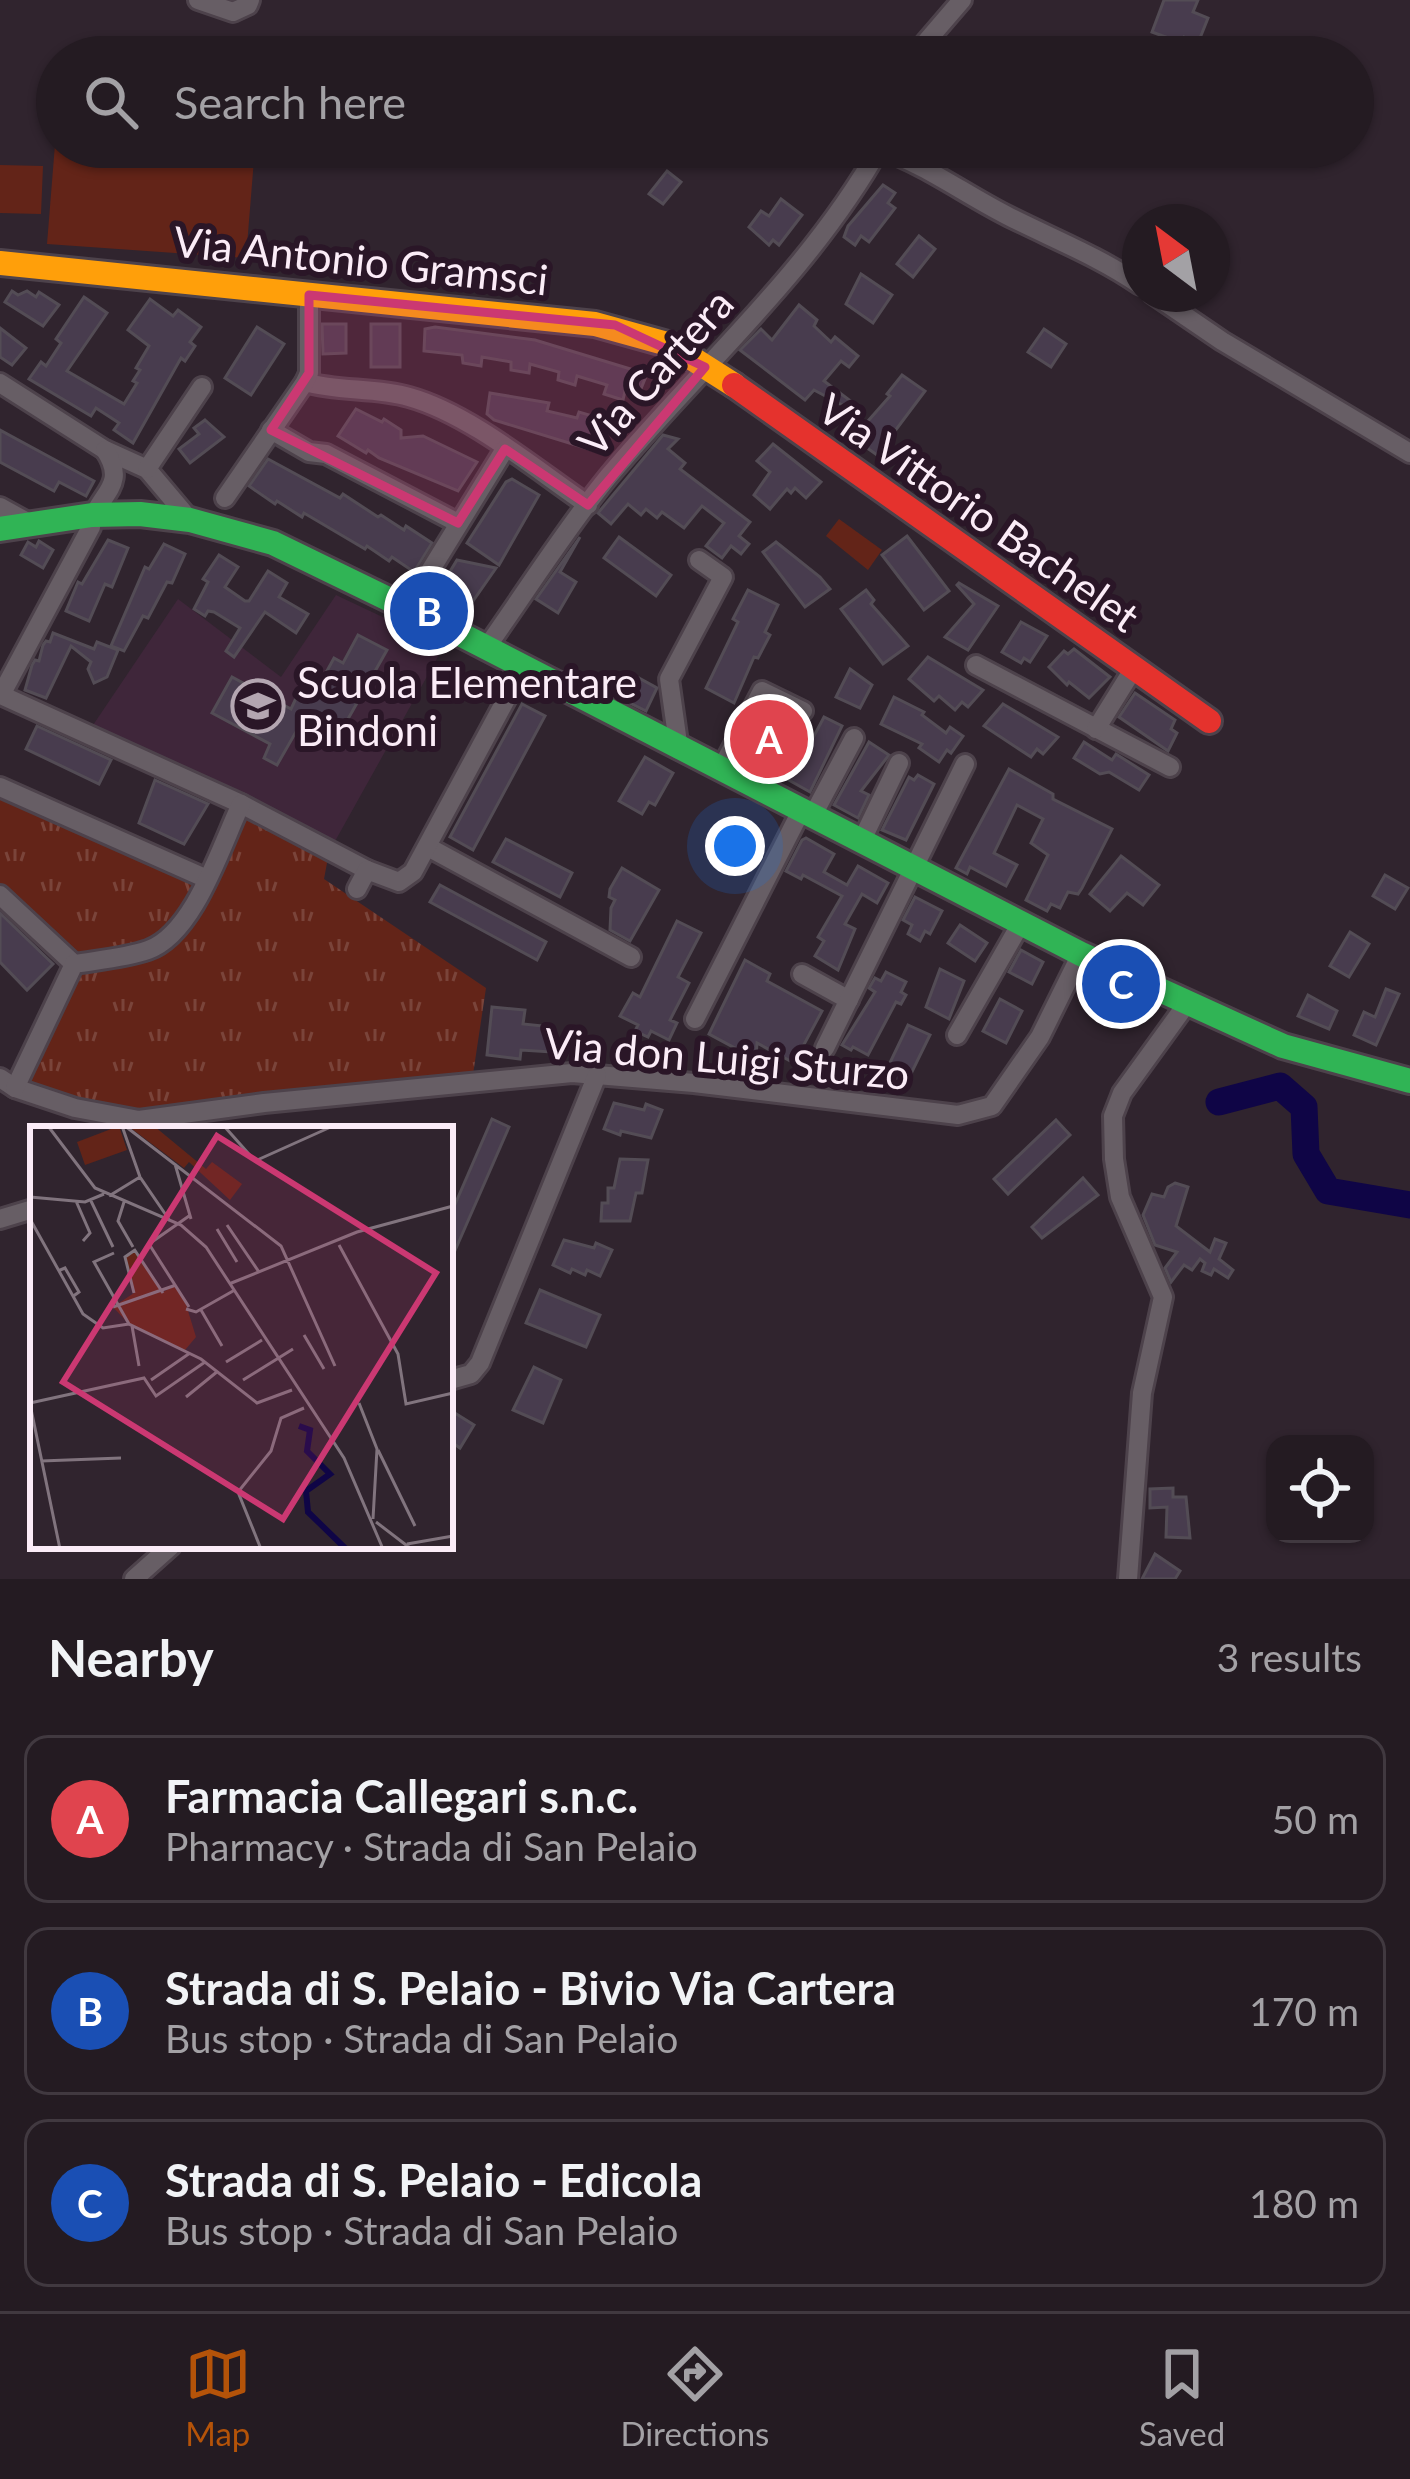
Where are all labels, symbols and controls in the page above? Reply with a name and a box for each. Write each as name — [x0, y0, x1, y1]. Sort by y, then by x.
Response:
search box — [36, 36, 1374, 168]
icon: search — [78, 69, 144, 135]
text: Search here — [174, 75, 406, 129]
north arrow — [1122, 204, 1230, 312]
street label: Via Antonio Gramsci — [171, 215, 551, 305]
street label: Via Cartera — [567, 278, 743, 466]
street label: Via Vittorio Bachelet — [809, 383, 1149, 641]
pin: B — [390, 566, 468, 656]
place label: Scuola Elementare Bindoni — [297, 657, 637, 755]
school or university icon: Scuola Elementare Bindoni — [230, 678, 286, 734]
pin: A — [730, 694, 808, 784]
your location — [705, 816, 765, 876]
pin: C — [1082, 939, 1160, 1029]
street label: Via don Luigi Sturzo — [542, 1017, 912, 1099]
inset map — [30, 1126, 453, 1549]
map controls — [1266, 1435, 1374, 1543]
button: locate — [1266, 1435, 1374, 1543]
text: Nearby — [48, 1627, 214, 1688]
text: 3 results — [1217, 1634, 1362, 1680]
text: Farmacia Callegari s.n.c. — [165, 1769, 638, 1823]
text: A — [76, 1796, 104, 1842]
text: 50 m — [1272, 1796, 1359, 1842]
text: Pharmacy · Strada di San Pelaio — [165, 1823, 698, 1869]
text: Strada di S. Pelaio - Bivio Via Cartera — [165, 1961, 896, 2015]
text: B — [77, 1988, 103, 2034]
text: 170 m — [1249, 1988, 1359, 2034]
text: Bus stop · Strada di San Pelaio — [165, 2015, 678, 2061]
text: Strada di S. Pelaio - Edicola — [165, 2153, 702, 2207]
text: C — [77, 2180, 103, 2226]
text: 180 m — [1249, 2180, 1359, 2226]
text: Bus stop · Strada di San Pelaio — [165, 2207, 678, 2253]
tab: Map — [185, 2341, 251, 2453]
tab: Directions — [620, 2341, 769, 2453]
tab: Saved — [1139, 2341, 1225, 2453]

